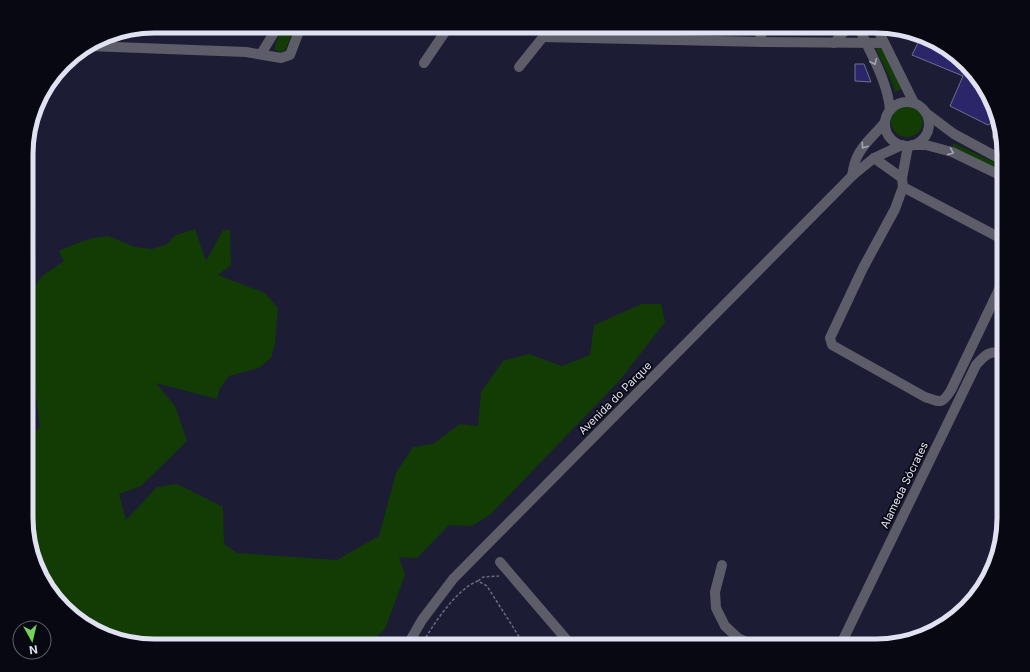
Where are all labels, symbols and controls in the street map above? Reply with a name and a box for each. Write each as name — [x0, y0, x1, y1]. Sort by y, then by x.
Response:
one-way arrow — [869, 57, 877, 65]
one-way arrow — [862, 142, 869, 149]
one-way arrow — [947, 148, 954, 156]
street label: Avenida do Parque — [576, 359, 654, 437]
street label: Alameda Sócrates — [877, 439, 931, 531]
north arrow — [12, 620, 52, 660]
text: N — [28, 642, 39, 657]

